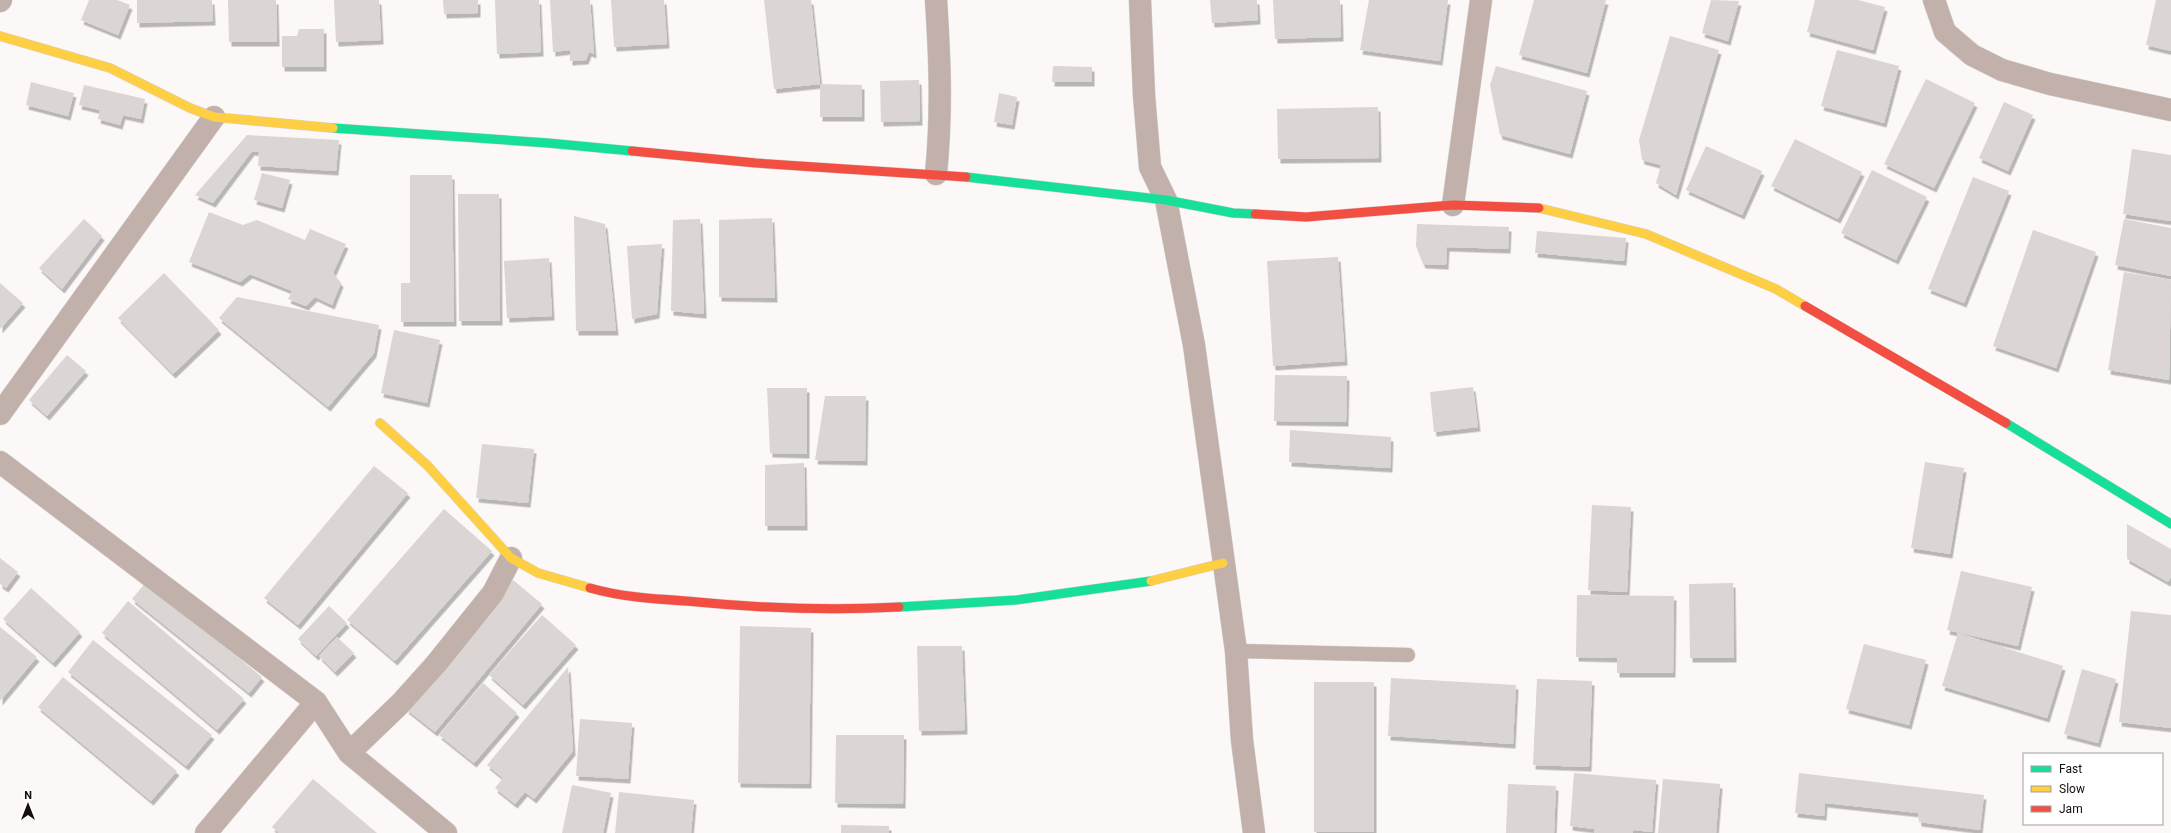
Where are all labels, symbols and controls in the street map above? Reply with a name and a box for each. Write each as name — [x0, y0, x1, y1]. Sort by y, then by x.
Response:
legend — [2023, 753, 2163, 825]
text: Fast — [2059, 762, 2082, 776]
text: Slow — [2059, 782, 2085, 796]
north arrow — [8, 785, 48, 825]
text: N — [24, 789, 32, 802]
text: Jam — [2059, 802, 2083, 816]

